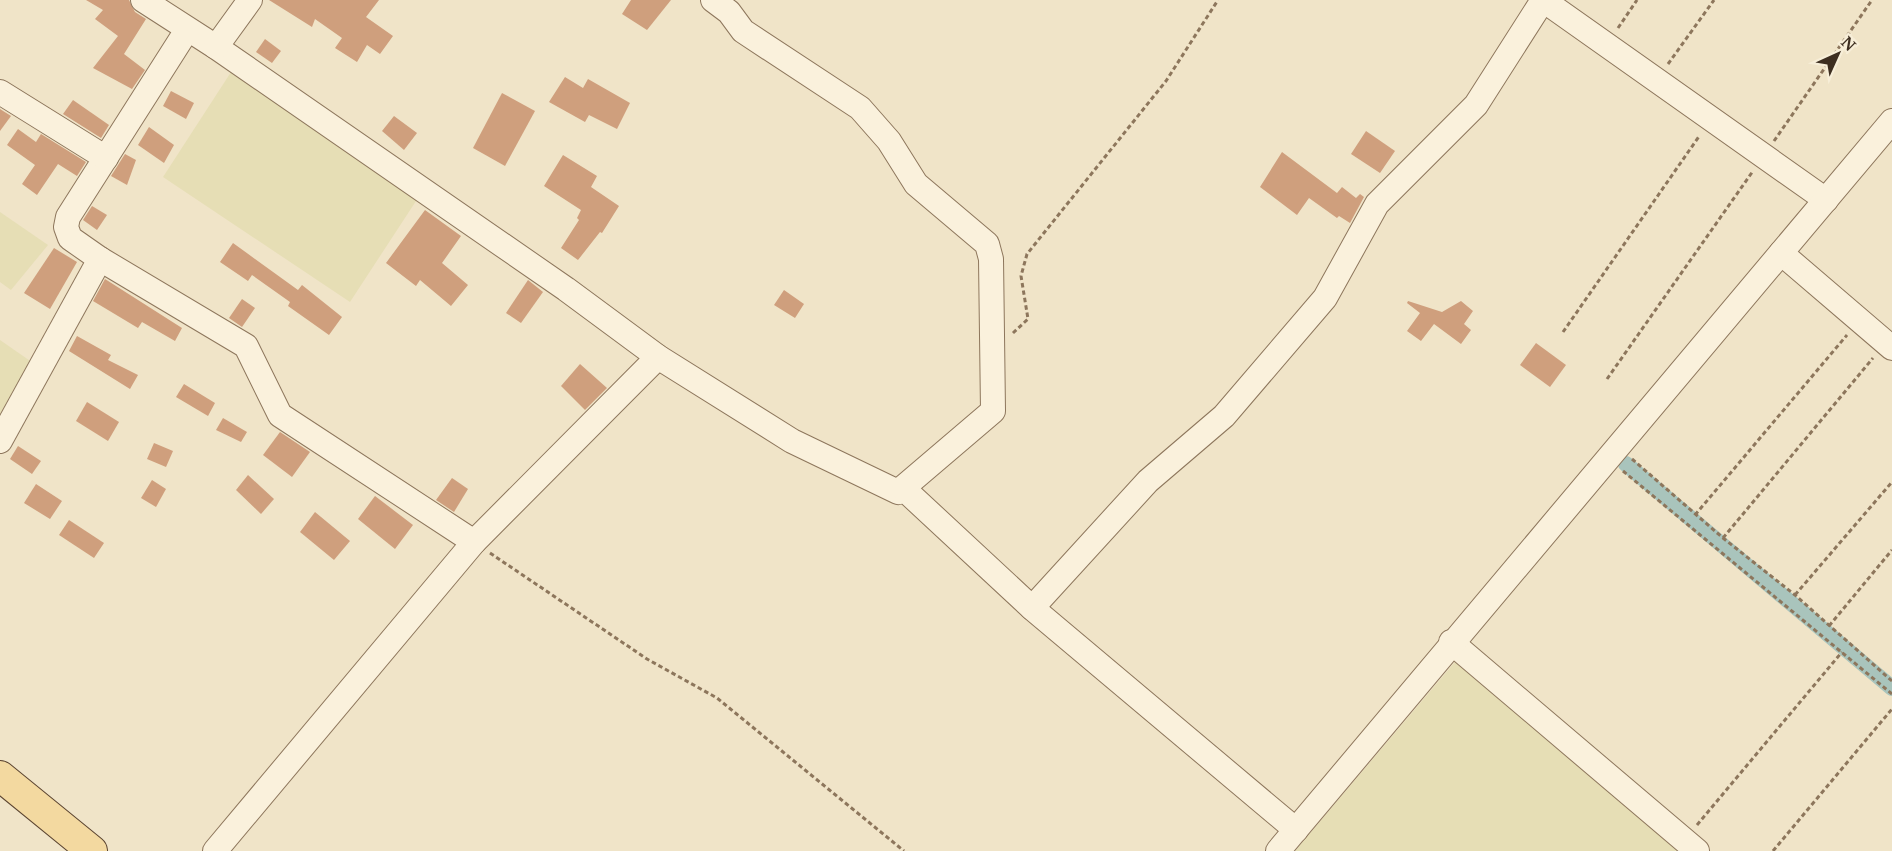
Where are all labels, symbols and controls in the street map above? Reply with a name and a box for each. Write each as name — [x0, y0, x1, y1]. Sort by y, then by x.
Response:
north arrow — [1808, 24, 1868, 84]
text: N — [1836, 31, 1861, 56]

